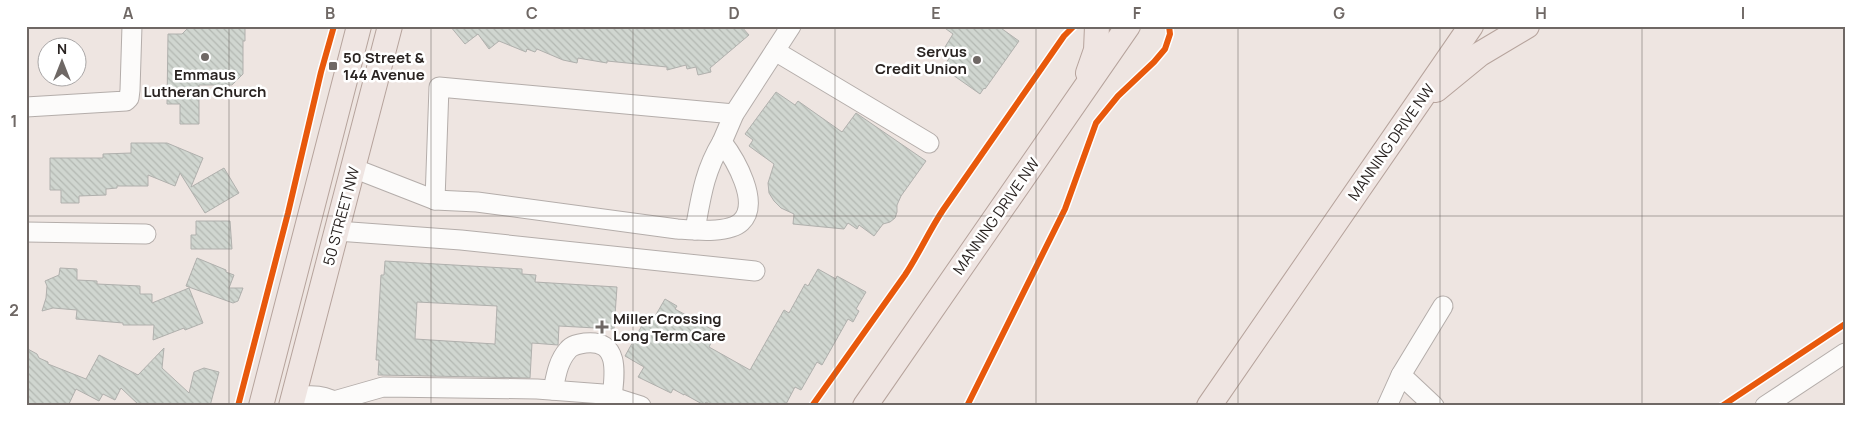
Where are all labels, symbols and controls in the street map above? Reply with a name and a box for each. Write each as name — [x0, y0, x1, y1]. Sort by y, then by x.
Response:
text: A — [123, 2, 134, 24]
text: B — [325, 2, 335, 24]
text: C — [526, 2, 538, 24]
text: D — [728, 2, 740, 24]
text: E — [931, 2, 941, 24]
text: F — [1133, 2, 1142, 24]
text: G — [1333, 2, 1345, 24]
text: H — [1535, 2, 1547, 24]
text: I — [1741, 2, 1745, 24]
north arrow — [38, 38, 88, 88]
text: N — [57, 39, 67, 58]
place label: Servus Credit Union — [875, 41, 967, 79]
place label: 50 Street & 144 Avenue — [343, 47, 425, 85]
marker: Emmaus Lutheran Church — [199, 51, 211, 63]
marker: Servus Credit Union — [971, 54, 983, 66]
marker: 50 Street & 144 Avenue — [327, 60, 339, 72]
place label: Emmaus Lutheran Church — [144, 64, 266, 102]
street label: MANNING DRIVE NW — [1343, 79, 1439, 205]
text: 1 — [10, 110, 18, 132]
street label: MANNING DRIVE NW — [948, 153, 1044, 279]
street label: 50 STREET NW — [318, 164, 364, 268]
text: 2 — [9, 299, 19, 321]
place label: Miller Crossing Long Term Care — [613, 308, 726, 346]
marker: Miller Crossing Long Term Care — [595, 320, 609, 334]

